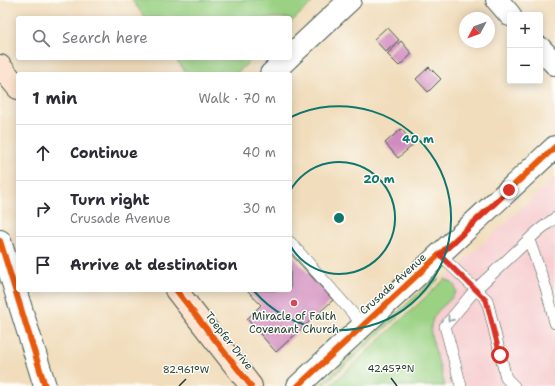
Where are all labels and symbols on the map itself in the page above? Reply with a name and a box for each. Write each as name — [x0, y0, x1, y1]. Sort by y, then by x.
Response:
north arrow — [459, 12, 495, 48]
text: 40 m — [402, 131, 434, 147]
text: 20 m — [363, 171, 395, 187]
route end — [500, 181, 518, 199]
centre of rings — [332, 211, 346, 225]
street label: Crusade Avenue — [356, 250, 430, 318]
marker: Miracle of Faith Covenant Church — [289, 298, 299, 308]
street label: Toepfer Drive — [202, 309, 256, 373]
place label: Miracle of Faith Covenant Church — [249, 309, 339, 337]
one-way arrow — [448, 315, 455, 322]
route start — [491, 346, 509, 364]
text: 42.457°N — [368, 362, 414, 375]
text: 82.961°W — [163, 363, 210, 376]

